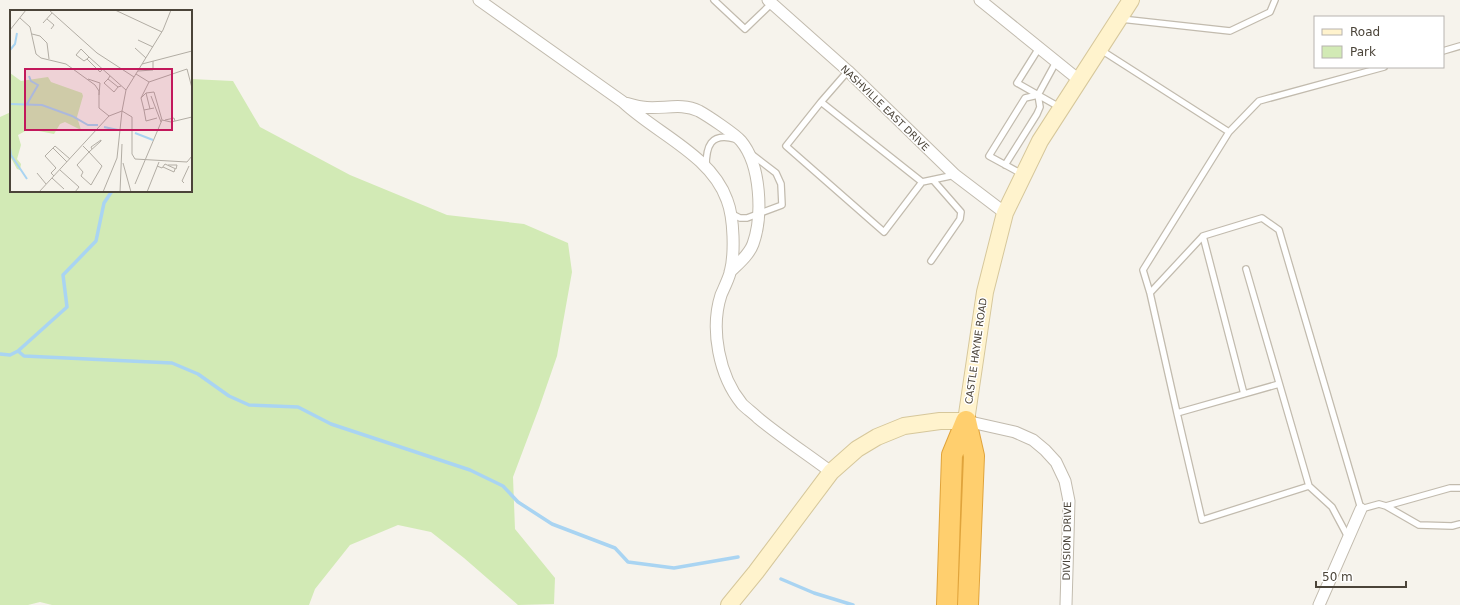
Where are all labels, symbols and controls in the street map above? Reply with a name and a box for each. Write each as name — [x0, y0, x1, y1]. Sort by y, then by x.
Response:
inset map — [10, 10, 192, 192]
legend — [1314, 16, 1444, 68]
text: Road — [1350, 25, 1380, 39]
text: Park — [1350, 45, 1376, 59]
street label: NASHVILLE EAST DRIVE — [839, 63, 931, 153]
street label: CASTLE HAYNE ROAD — [963, 297, 989, 405]
street label: DIVISION DRIVE — [1061, 501, 1073, 581]
scale bar — [1316, 563, 1406, 589]
text: 50 m — [1322, 570, 1353, 584]

